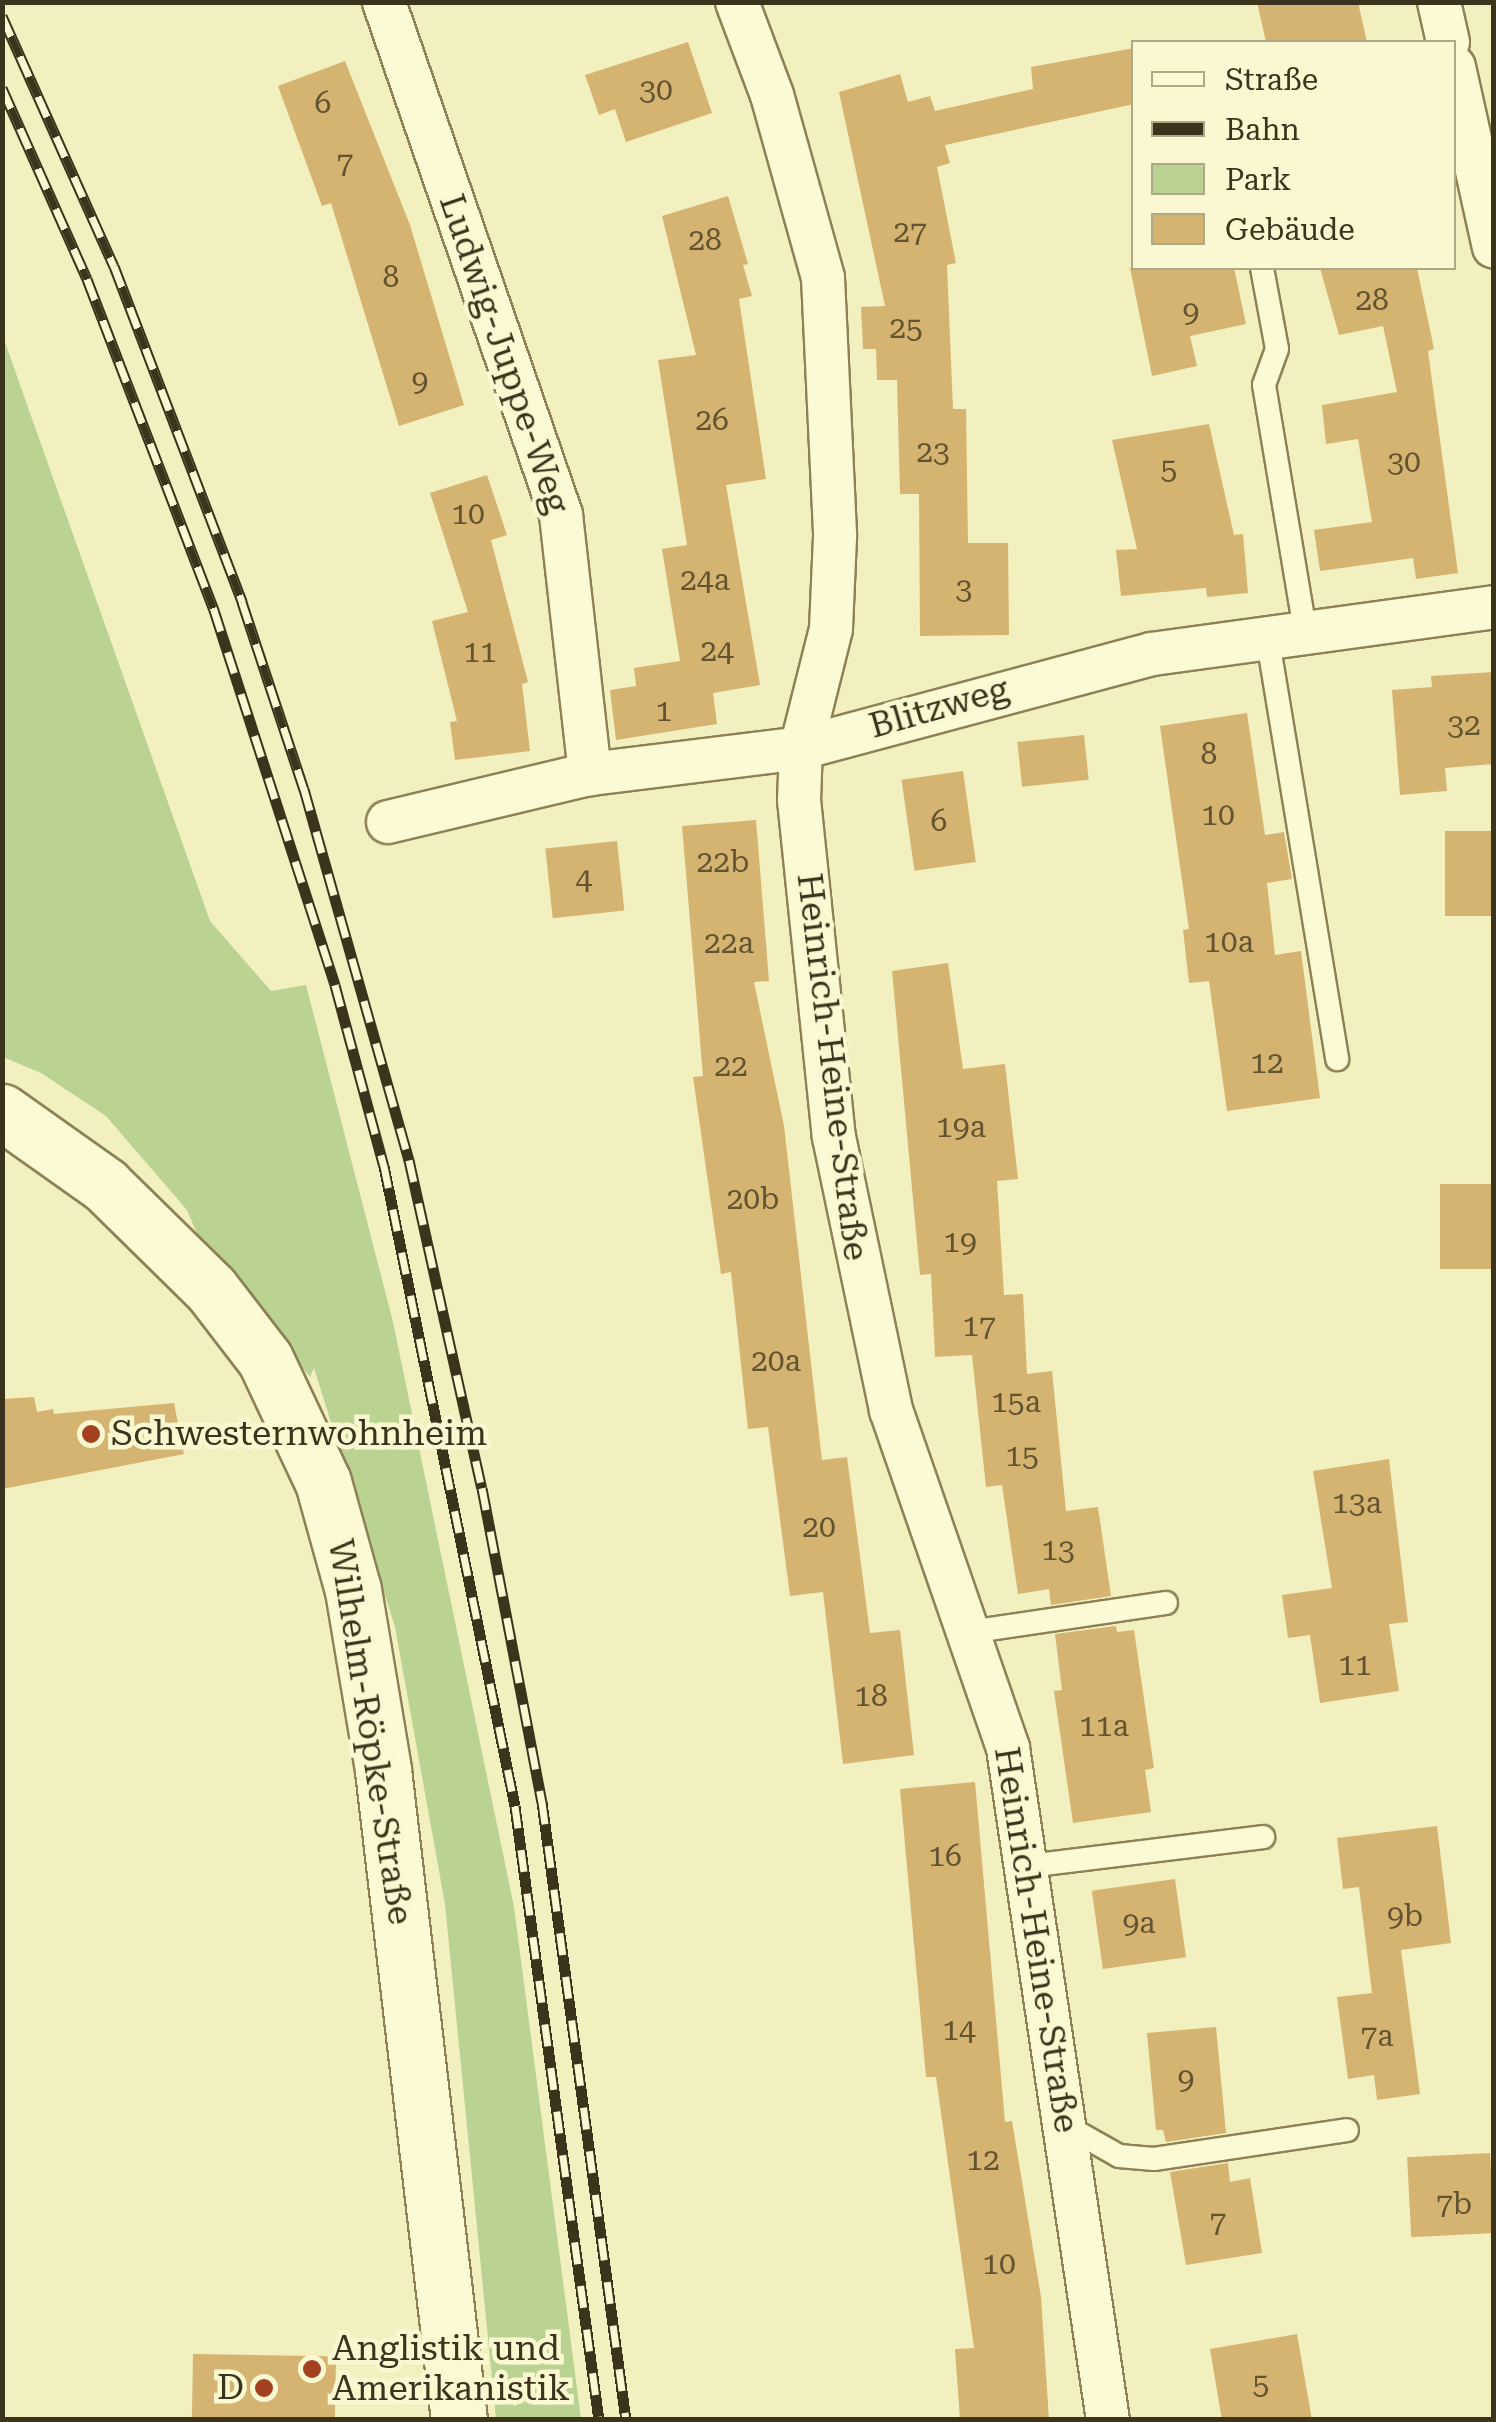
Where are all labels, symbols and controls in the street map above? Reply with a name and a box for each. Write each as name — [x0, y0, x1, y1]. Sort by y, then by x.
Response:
legend — [1131, 40, 1456, 270]
text: Straße — [1225, 62, 1318, 97]
house number: 30 — [639, 72, 673, 108]
house number: 6 — [315, 85, 331, 121]
text: Bahn — [1225, 112, 1300, 147]
house number: 7 — [337, 145, 353, 181]
text: Park — [1225, 162, 1291, 197]
street label: Ludwig-Juppe-Weg — [430, 189, 578, 519]
text: Gebäude — [1225, 212, 1355, 247]
house number: 27 — [893, 214, 927, 250]
house number: 28 — [688, 222, 722, 258]
house number: 8 — [383, 259, 399, 295]
house number: 28 — [1355, 282, 1389, 318]
house number: 9 — [1183, 294, 1199, 330]
house number: 25 — [889, 310, 923, 346]
house number: 9 — [412, 363, 428, 399]
house number: 26 — [695, 402, 729, 438]
house number: 23 — [916, 434, 950, 470]
house number: 30 — [1387, 444, 1421, 480]
house number: 5 — [1161, 451, 1177, 487]
house number: 10 — [451, 496, 485, 532]
house number: 24a — [680, 562, 730, 598]
house number: 3 — [956, 571, 972, 607]
house number: 24 — [700, 633, 734, 669]
house number: 11 — [463, 634, 497, 670]
street label: Blitzweg — [865, 668, 1013, 748]
house number: 1 — [656, 693, 672, 729]
house number: 32 — [1447, 707, 1481, 743]
house number: 8 — [1201, 736, 1217, 772]
house number: 10 — [1201, 797, 1235, 833]
house number: 6 — [931, 803, 947, 839]
house number: 22b — [697, 844, 749, 880]
house number: 4 — [576, 861, 592, 897]
street label: Heinrich-Heine-Straße — [787, 871, 877, 1263]
house number: 10a — [1204, 924, 1254, 960]
house number: 22a — [704, 925, 754, 961]
house number: 12 — [1250, 1045, 1284, 1081]
house number: 22 — [714, 1048, 748, 1084]
house number: 19a — [936, 1109, 986, 1145]
house number: 20b — [727, 1181, 779, 1217]
house number: 19 — [943, 1224, 977, 1260]
house number: 17 — [962, 1308, 996, 1344]
house number: 20a — [751, 1343, 801, 1379]
house number: 15a — [991, 1384, 1041, 1420]
place label: Schwesternwohnheim — [111, 1413, 487, 1455]
marker: Schwesternwohnheim — [80, 1423, 102, 1445]
house number: 15 — [1005, 1438, 1039, 1474]
house number: 13a — [1332, 1485, 1382, 1521]
house number: 20 — [802, 1509, 836, 1545]
house number: 13 — [1041, 1532, 1075, 1568]
street label: Wilhelm-Röpke-Straße — [319, 1536, 421, 1928]
house number: 11 — [1338, 1647, 1372, 1683]
house number: 18 — [854, 1678, 888, 1714]
house number: 11a — [1079, 1708, 1129, 1744]
street label: Heinrich-Heine-Straße — [985, 1744, 1087, 2136]
house number: 16 — [928, 1838, 962, 1874]
house number: 9b — [1387, 1898, 1423, 1934]
house number: 9a — [1122, 1905, 1156, 1941]
house number: 14 — [942, 2012, 976, 2048]
house number: 7a — [1360, 2018, 1394, 2054]
house number: 9 — [1178, 2061, 1194, 2097]
house number: 12 — [966, 2142, 1000, 2178]
house number: 7b — [1436, 2186, 1472, 2222]
house number: 7 — [1210, 2204, 1226, 2240]
house number: 10 — [982, 2246, 1016, 2282]
place label: Anglistik und Amerikanistik — [332, 2328, 570, 2410]
marker: Anglistik und Amerikanistik — [301, 2358, 323, 2380]
house number: 5 — [1253, 2366, 1269, 2402]
place label: D — [217, 2367, 244, 2409]
marker: D — [253, 2377, 275, 2399]

